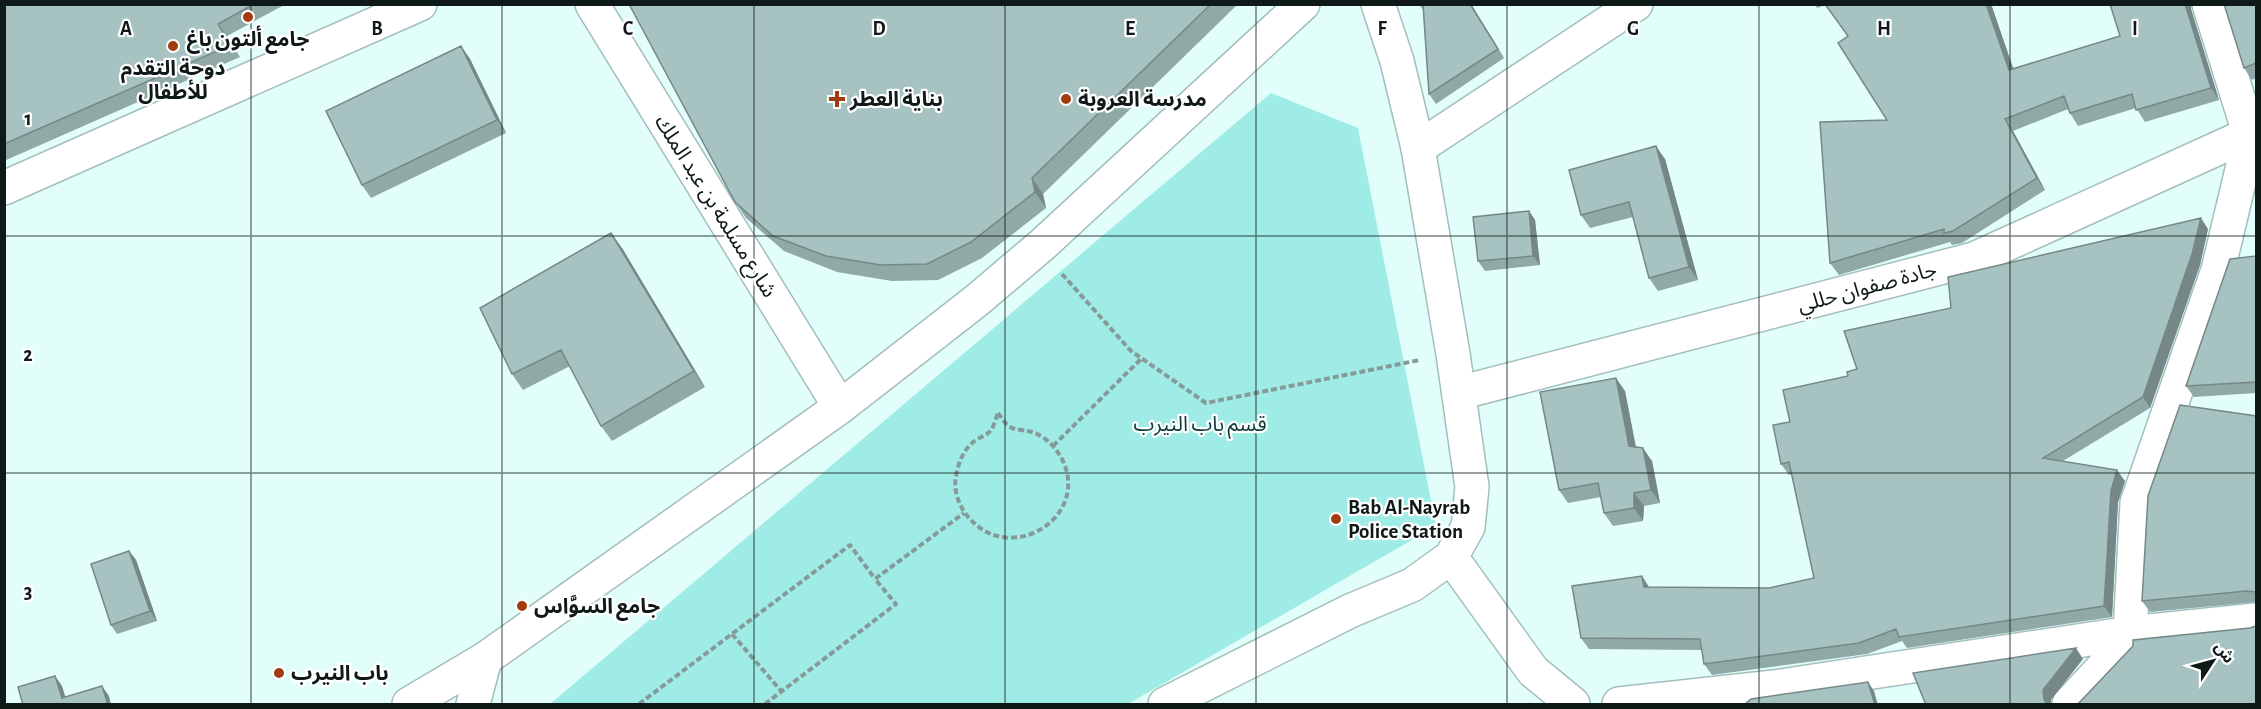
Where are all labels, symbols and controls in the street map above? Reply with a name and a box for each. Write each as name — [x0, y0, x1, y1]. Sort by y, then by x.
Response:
marker: جامع ألتون باغ — [241, 10, 255, 24]
text: A — [120, 19, 132, 39]
text: B — [371, 19, 383, 39]
text: C — [623, 19, 634, 39]
text: D — [872, 19, 886, 39]
text: E — [1125, 19, 1135, 39]
text: F — [1377, 19, 1387, 39]
text: G — [1627, 19, 1639, 39]
text: H — [1877, 19, 1891, 39]
text: I — [2132, 19, 2138, 39]
place label: جامع ألتون باغ — [187, 25, 309, 54]
marker: دوحة التقدم للأطفال — [166, 39, 180, 53]
place label: دوحة التقدم للأطفال — [121, 58, 225, 104]
place label: بناية العطر — [849, 89, 943, 111]
place label: مدرسة العروبة — [1078, 89, 1207, 111]
marker: بناية العطر — [828, 90, 846, 108]
marker: مدرسة العروبة — [1059, 92, 1073, 106]
text: 1 — [24, 109, 32, 129]
street label: شارع مسلمة بن عبد الملك — [648, 111, 780, 303]
street label: جادة صفوان حللي — [1795, 259, 1940, 321]
text: 2 — [23, 345, 33, 365]
park label: قسم باب النيرب — [1133, 414, 1267, 439]
place label: Bab Al-Nayrab Police Station — [1348, 497, 1470, 542]
marker: Bab Al-Nayrab Police Station — [1329, 512, 1343, 526]
text: 3 — [24, 582, 32, 602]
place label: جامع السوَّاس — [534, 594, 660, 621]
marker: جامع السوَّاس — [515, 599, 529, 613]
north arrow — [2183, 631, 2243, 691]
text: ش — [2211, 639, 2237, 667]
place label: باب النيرب — [291, 663, 389, 685]
marker: باب النيرب — [272, 666, 286, 680]

